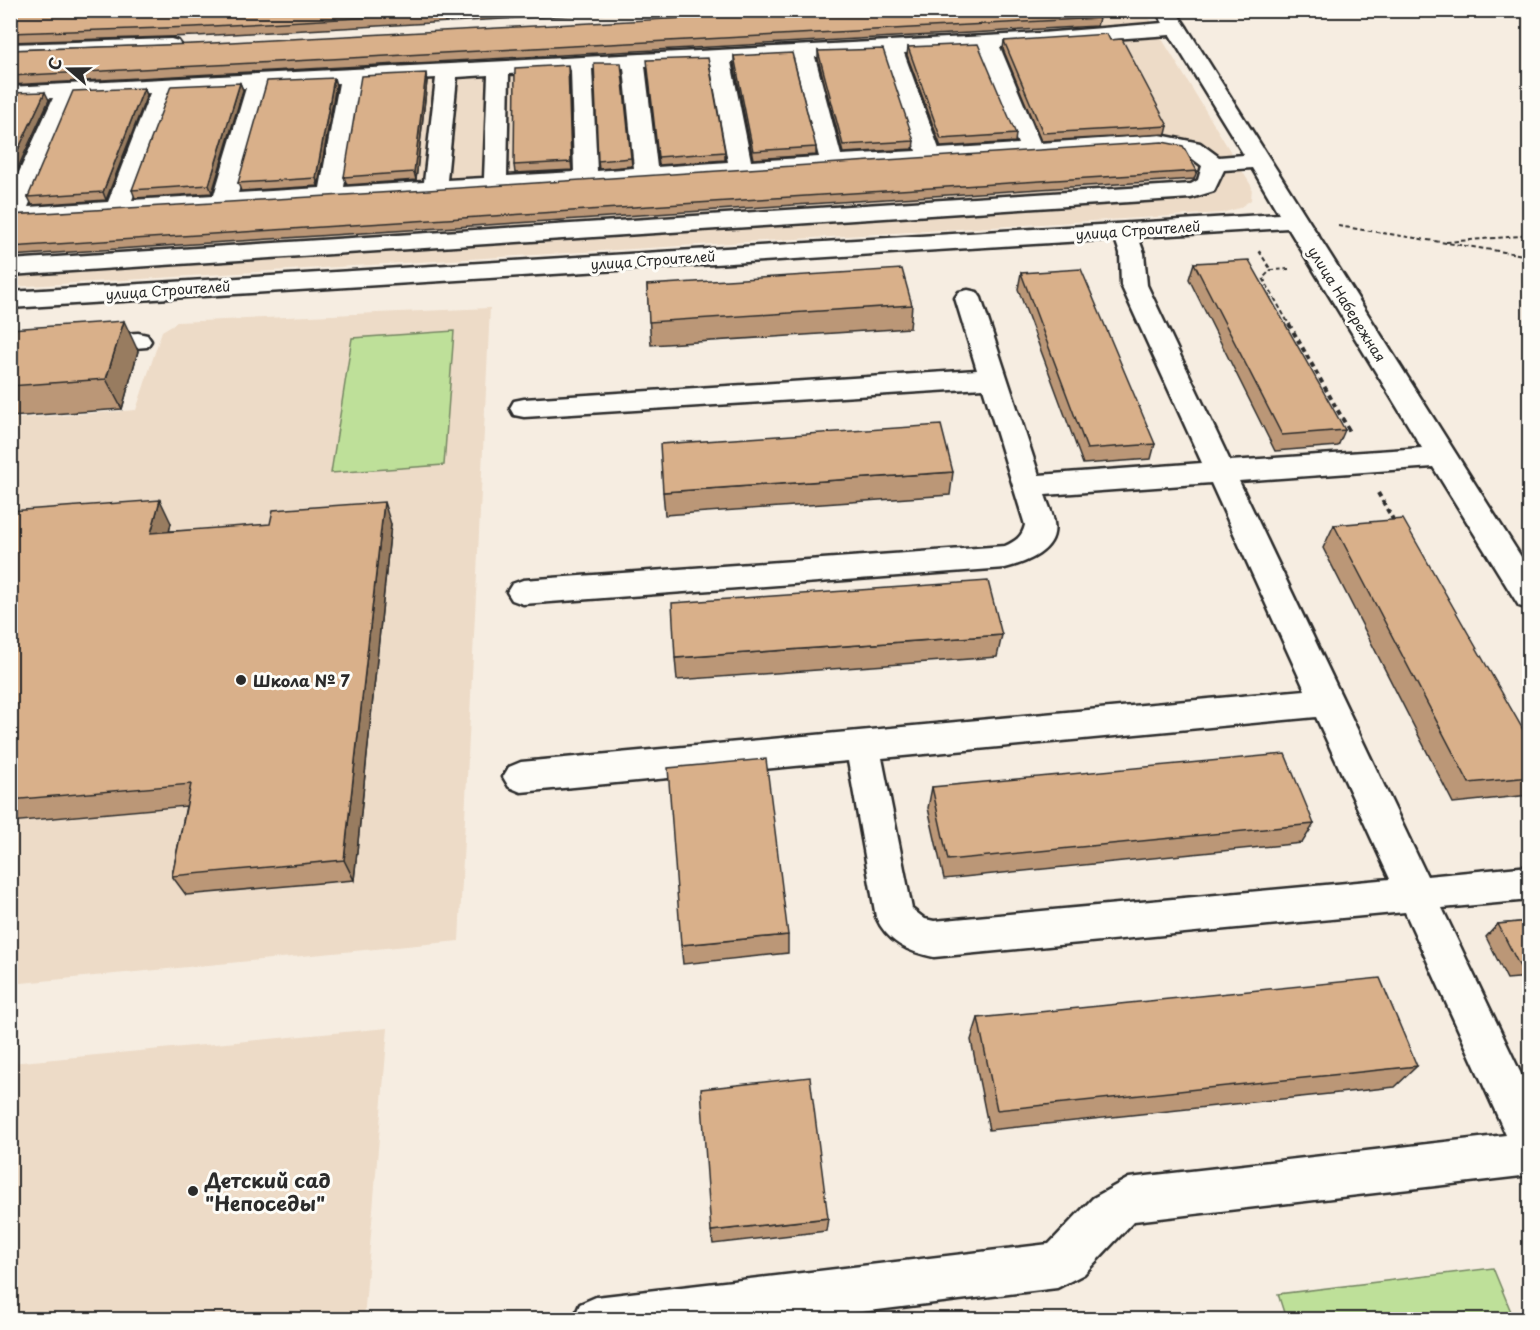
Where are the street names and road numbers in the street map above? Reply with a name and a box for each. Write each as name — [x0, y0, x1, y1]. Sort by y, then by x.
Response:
street label: улица Строителей — [1075, 215, 1201, 245]
street label: улица Набережная — [1303, 242, 1391, 366]
street label: улица Строителей — [590, 245, 716, 275]
street label: улица Строителей — [105, 275, 231, 305]

